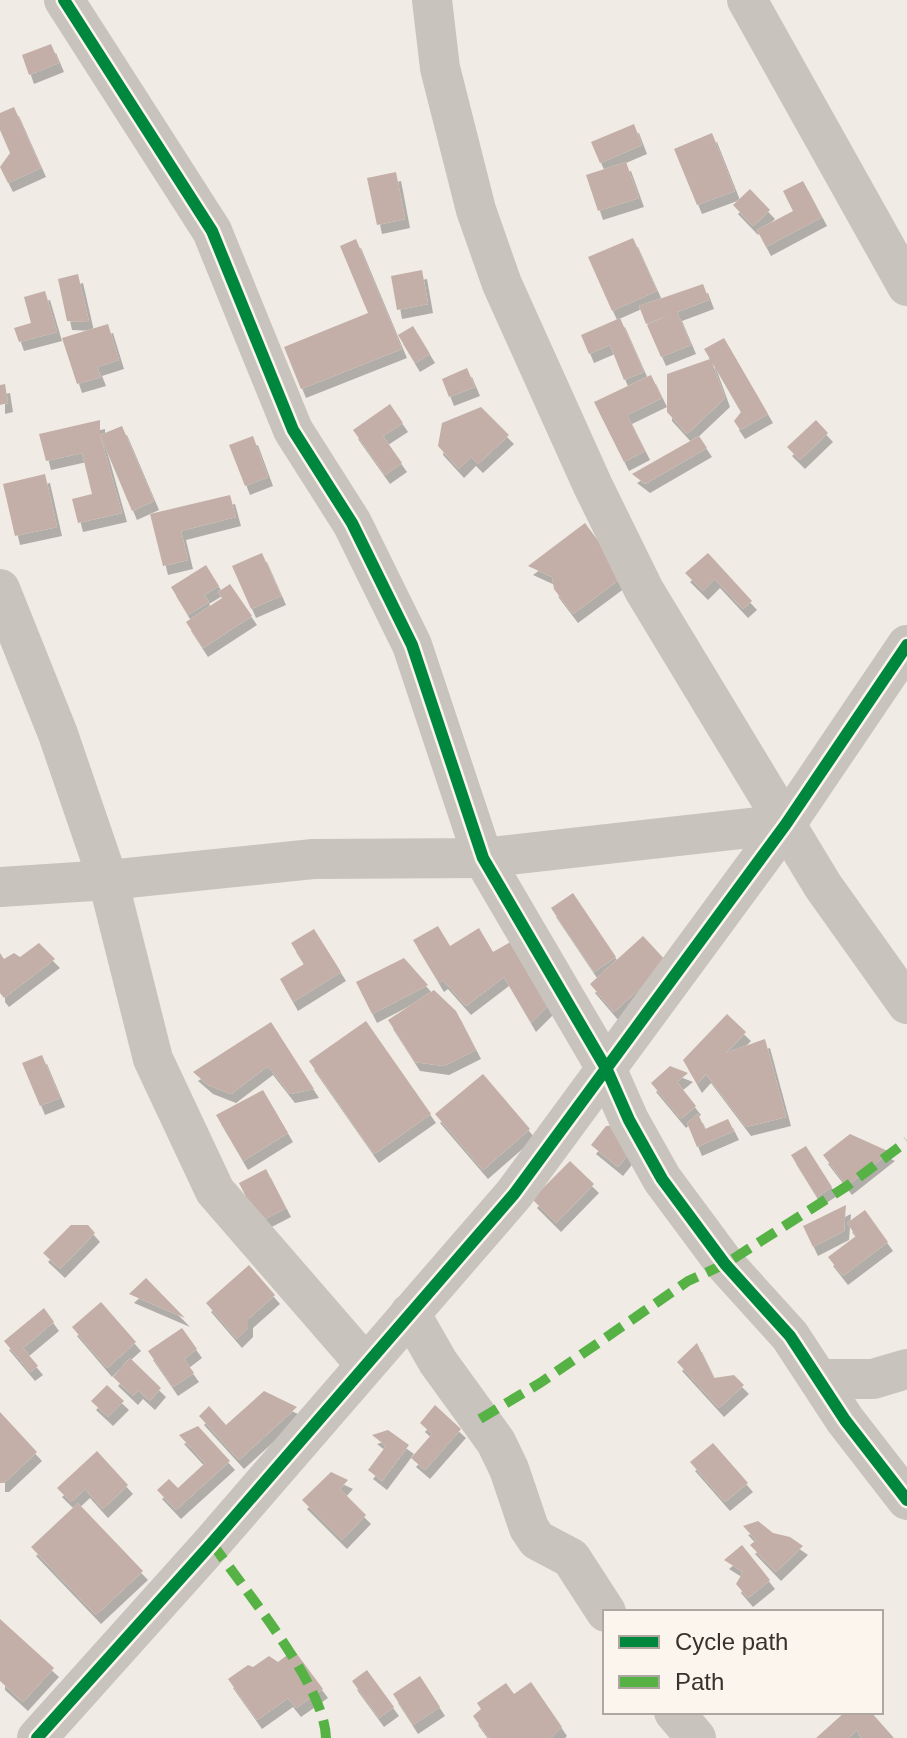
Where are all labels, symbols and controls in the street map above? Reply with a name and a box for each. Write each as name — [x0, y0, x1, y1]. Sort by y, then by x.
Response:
legend — [603, 1610, 883, 1714]
text: Cycle path — [675, 1628, 788, 1655]
text: Path — [675, 1668, 724, 1695]

